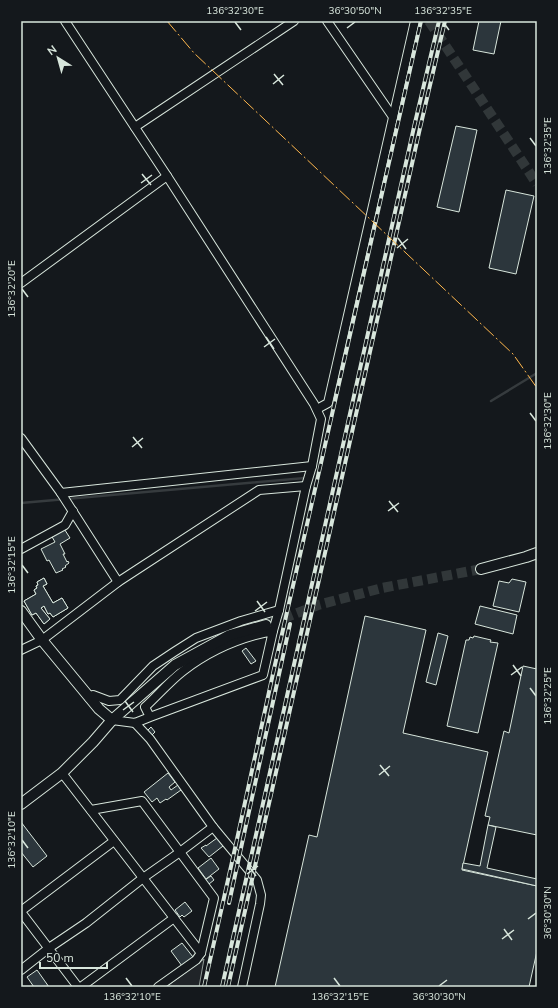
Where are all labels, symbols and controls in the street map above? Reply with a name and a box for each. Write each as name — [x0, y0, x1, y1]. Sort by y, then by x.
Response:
text: 136°32'30"E — [206, 4, 264, 18]
text: 36°30'50"N — [328, 4, 382, 18]
text: 136°32'35"E — [414, 4, 472, 18]
north arrow — [38, 38, 78, 78]
text: N — [44, 42, 60, 59]
text: 136°32'35"E — [541, 117, 555, 175]
text: 136°32'20"E — [5, 260, 19, 318]
text: 136°32'30"E — [541, 392, 555, 450]
text: 136°32'15"E — [5, 536, 19, 594]
text: 136°32'25"E — [541, 667, 555, 725]
text: 136°32'10"E — [5, 811, 19, 869]
text: 36°30'30"N — [541, 886, 555, 940]
scale bar — [40, 944, 107, 970]
text: 50 m — [46, 950, 74, 966]
text: 136°32'10"E — [103, 990, 161, 1004]
text: 136°32'15"E — [311, 990, 369, 1004]
text: 36°30'30"N — [412, 990, 466, 1004]

